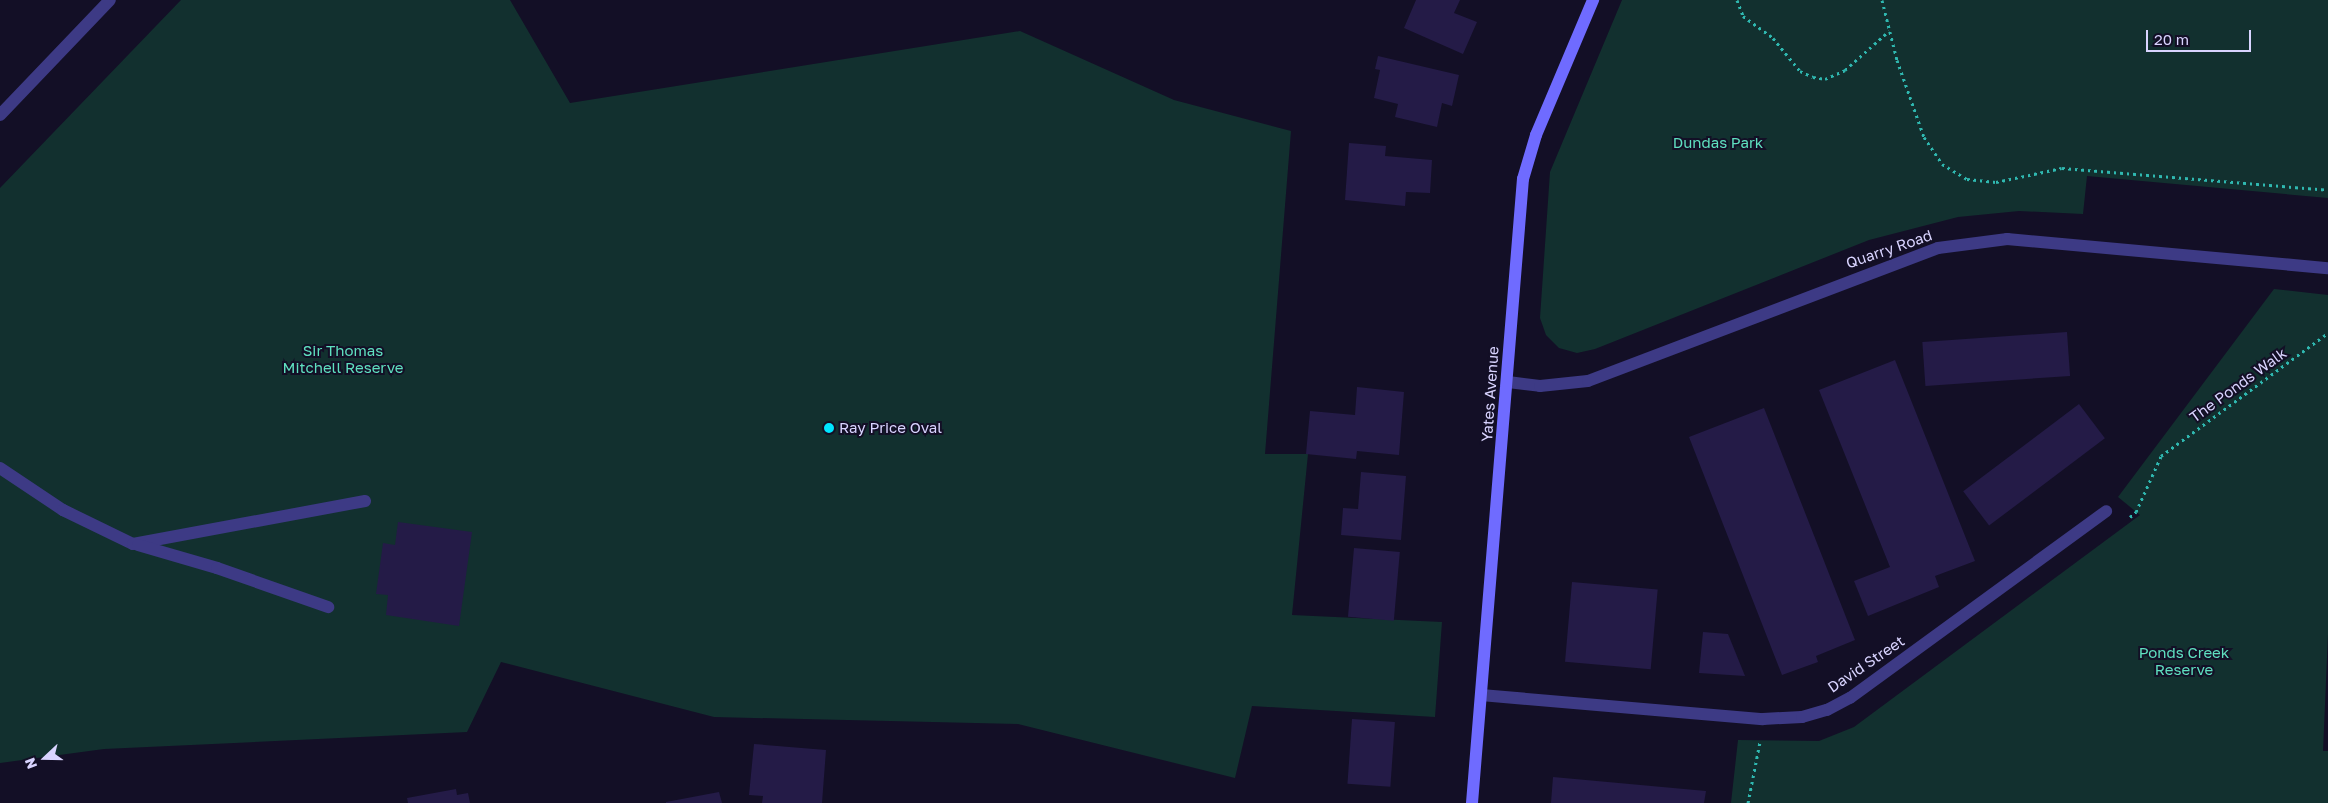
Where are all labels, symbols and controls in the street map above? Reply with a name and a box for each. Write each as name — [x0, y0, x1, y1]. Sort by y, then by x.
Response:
scale bar — [2148, 20, 2253, 52]
text: 20 m — [2154, 30, 2189, 48]
park label: Dundas Park — [1673, 134, 1763, 152]
street label: Quarry Road — [1844, 226, 1934, 272]
park label: Sir Thomas Mitchell Reserve — [283, 341, 403, 376]
street label: The Ponds Walk — [2186, 344, 2290, 426]
street label: Yates Avenue — [1478, 345, 1502, 443]
place label: Ray Price Oval — [839, 419, 942, 437]
marker: Ray Price Oval — [823, 422, 835, 434]
street label: David Street — [1824, 632, 1908, 696]
park label: Ponds Creek Reserve — [2139, 643, 2229, 678]
north arrow — [20, 733, 70, 783]
text: N — [21, 756, 40, 772]

